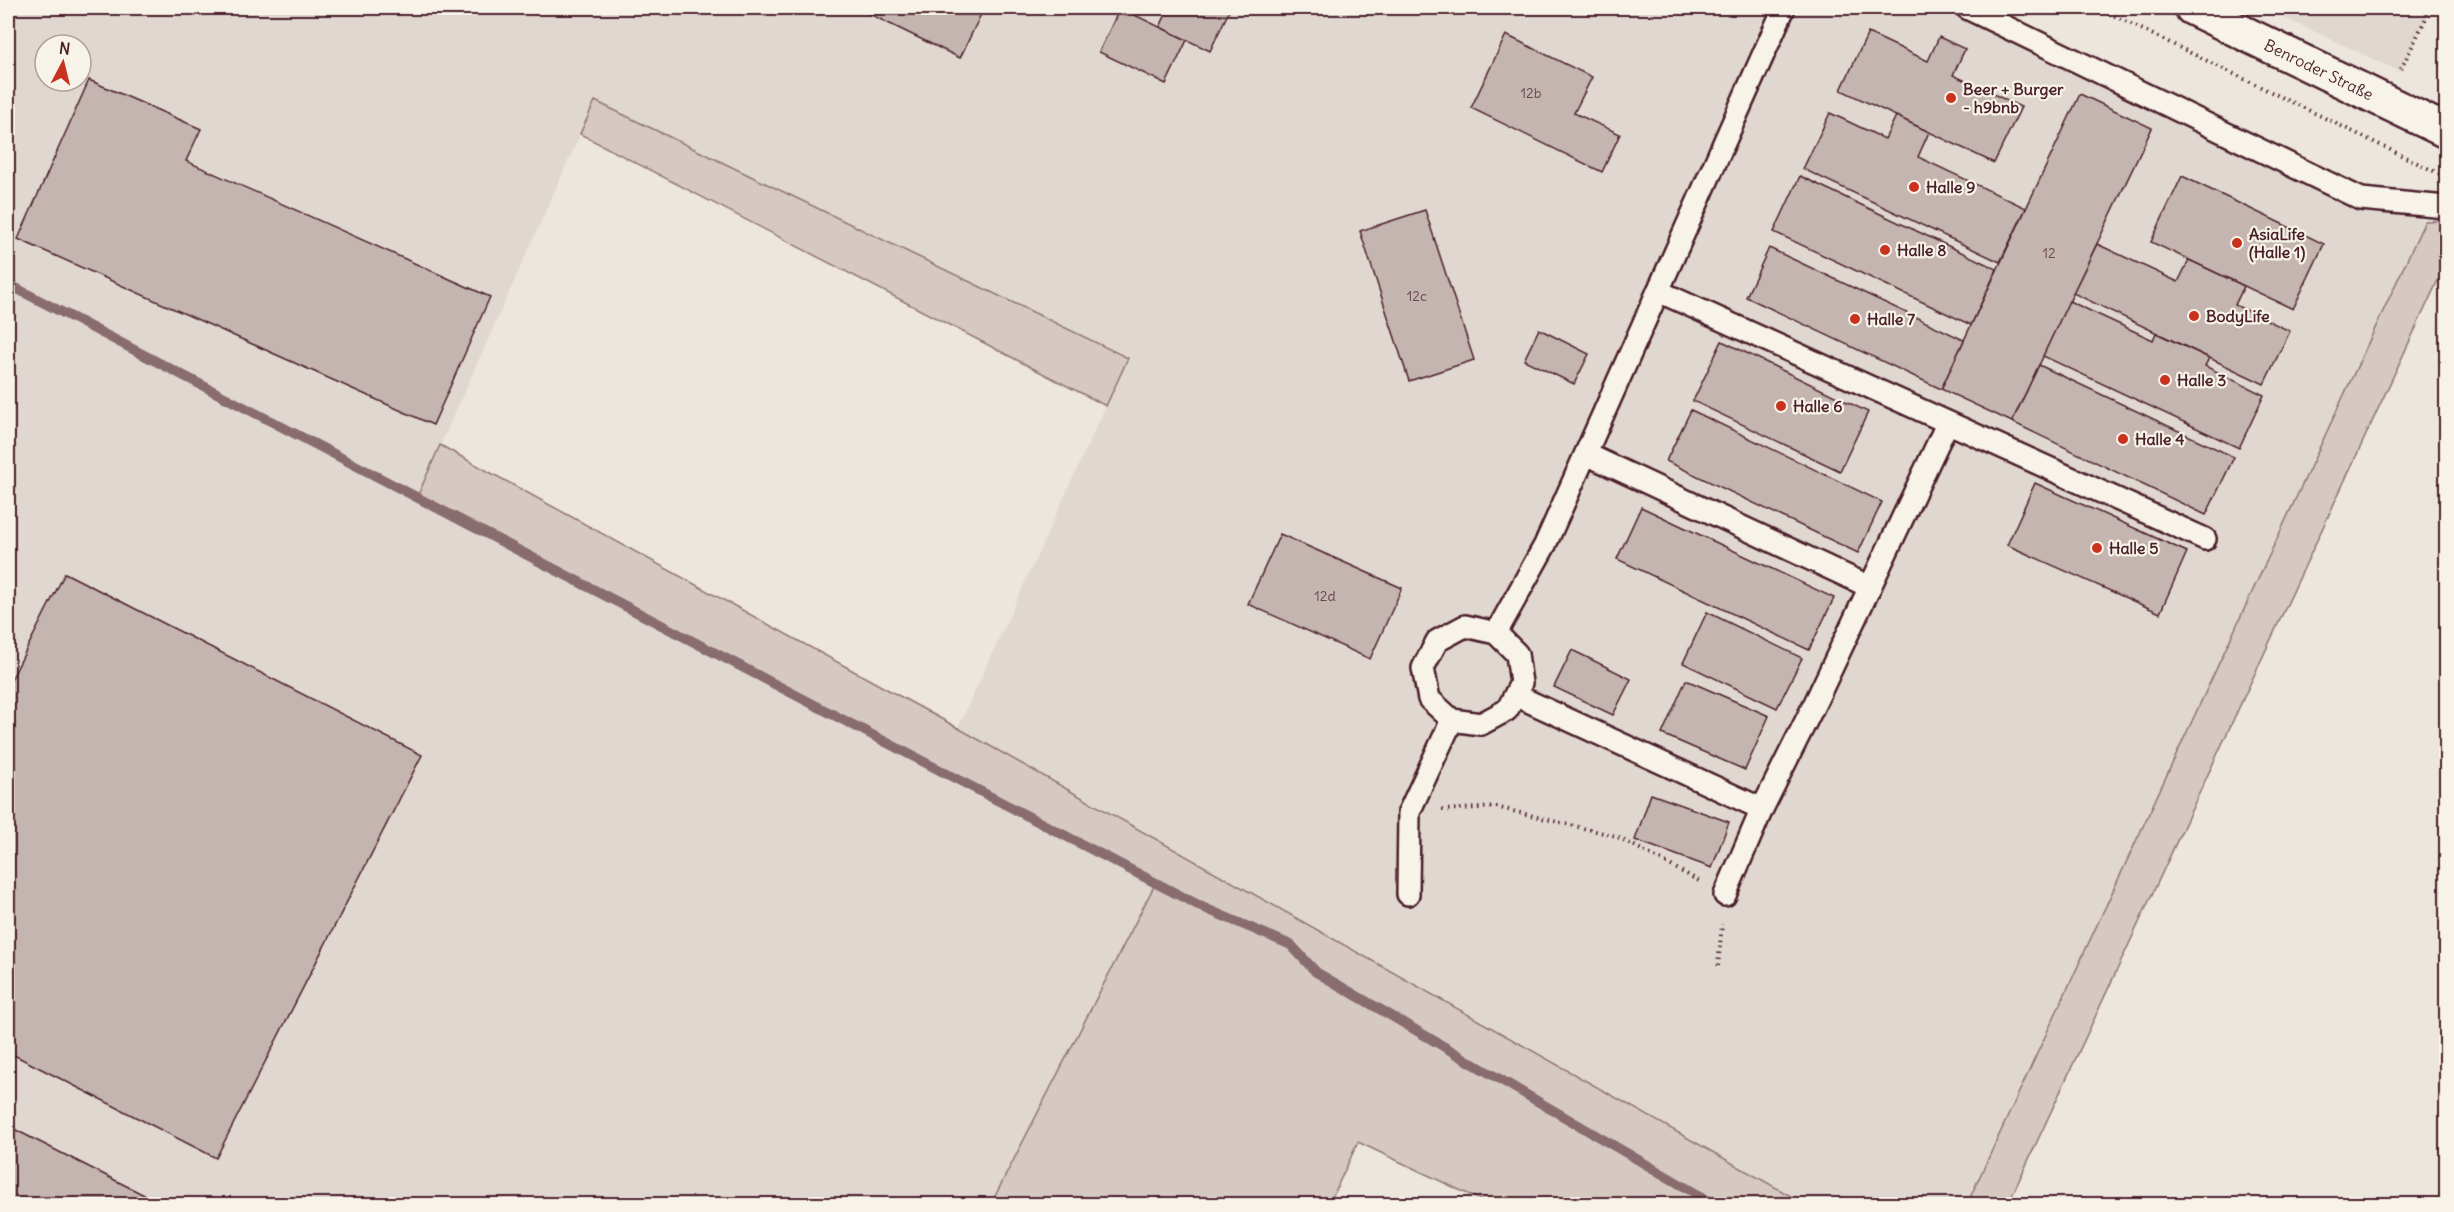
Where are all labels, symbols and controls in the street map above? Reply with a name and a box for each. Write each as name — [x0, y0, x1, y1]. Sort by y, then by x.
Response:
north arrow — [33, 33, 93, 93]
street label: Benroder Straße — [2261, 35, 2377, 104]
text: N — [58, 38, 72, 59]
place label: Beer + Burger - h9bnb — [1963, 79, 2064, 117]
house number: 12b — [1521, 84, 1542, 102]
marker: Beer + Burger - h9bnb — [1944, 91, 1958, 105]
place label: Halle 9 — [1926, 177, 1975, 197]
marker: Halle 9 — [1907, 180, 1921, 194]
place label: AsiaLife (Halle 1) — [2249, 224, 2305, 263]
marker: AsiaLife (Halle 1) — [2230, 236, 2244, 250]
place label: Halle 8 — [1897, 240, 1946, 260]
marker: Halle 8 — [1878, 243, 1892, 257]
house number: 12 — [2042, 244, 2056, 262]
house number: 12c — [1407, 287, 1427, 305]
place label: BodyLife — [2206, 306, 2270, 327]
place label: Halle 7 — [1867, 309, 1915, 329]
marker: BodyLife — [2187, 309, 2201, 323]
marker: Halle 7 — [1848, 312, 1862, 326]
place label: Halle 3 — [2177, 370, 2226, 390]
marker: Halle 3 — [2158, 373, 2172, 387]
place label: Halle 6 — [1793, 396, 1842, 416]
marker: Halle 6 — [1774, 399, 1788, 413]
place label: Halle 4 — [2135, 429, 2184, 449]
marker: Halle 4 — [2116, 432, 2130, 446]
place label: Halle 5 — [2109, 538, 2158, 558]
marker: Halle 5 — [2090, 541, 2104, 555]
house number: 12d — [1314, 587, 1336, 605]

